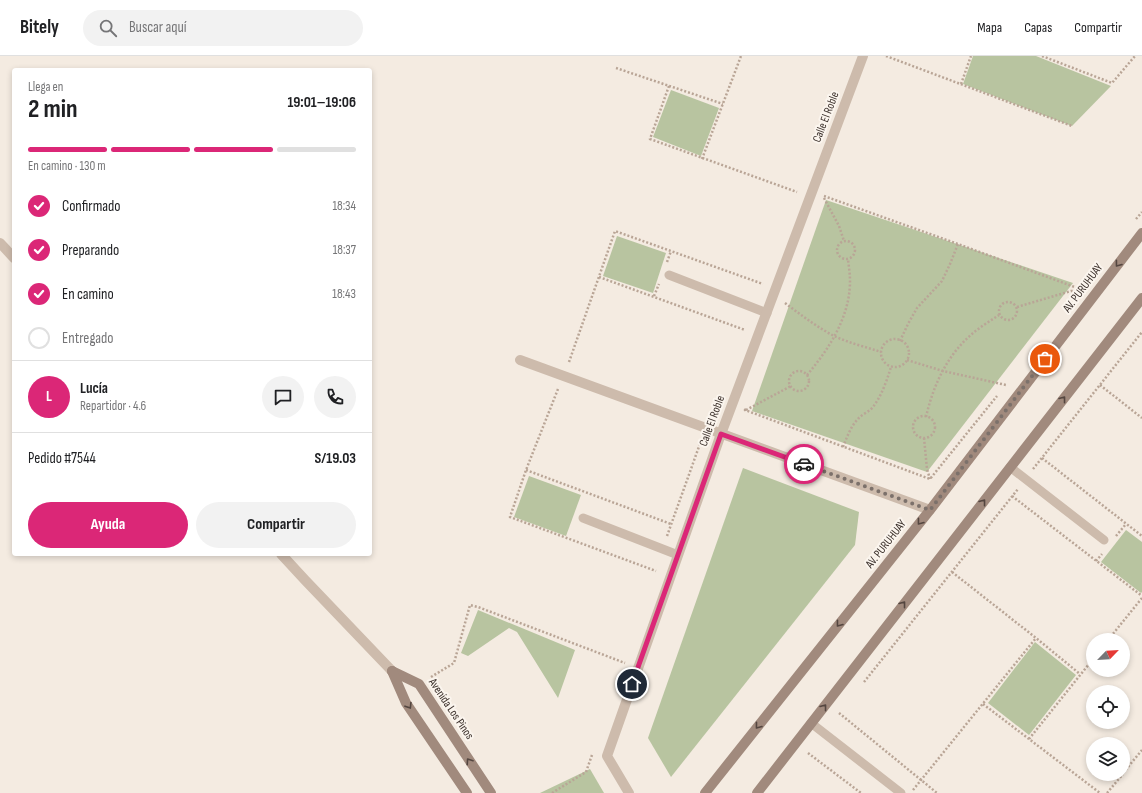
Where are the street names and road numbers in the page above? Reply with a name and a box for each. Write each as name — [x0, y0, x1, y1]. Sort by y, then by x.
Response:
street label: Calle El Roble — [810, 89, 843, 144]
street label: AV. PURUHUAY — [1059, 261, 1106, 316]
street label: Calle El Roble — [696, 393, 728, 448]
street label: AV. PURUHUAY — [862, 517, 910, 572]
street label: Avenida Los Pinos — [425, 675, 477, 742]

